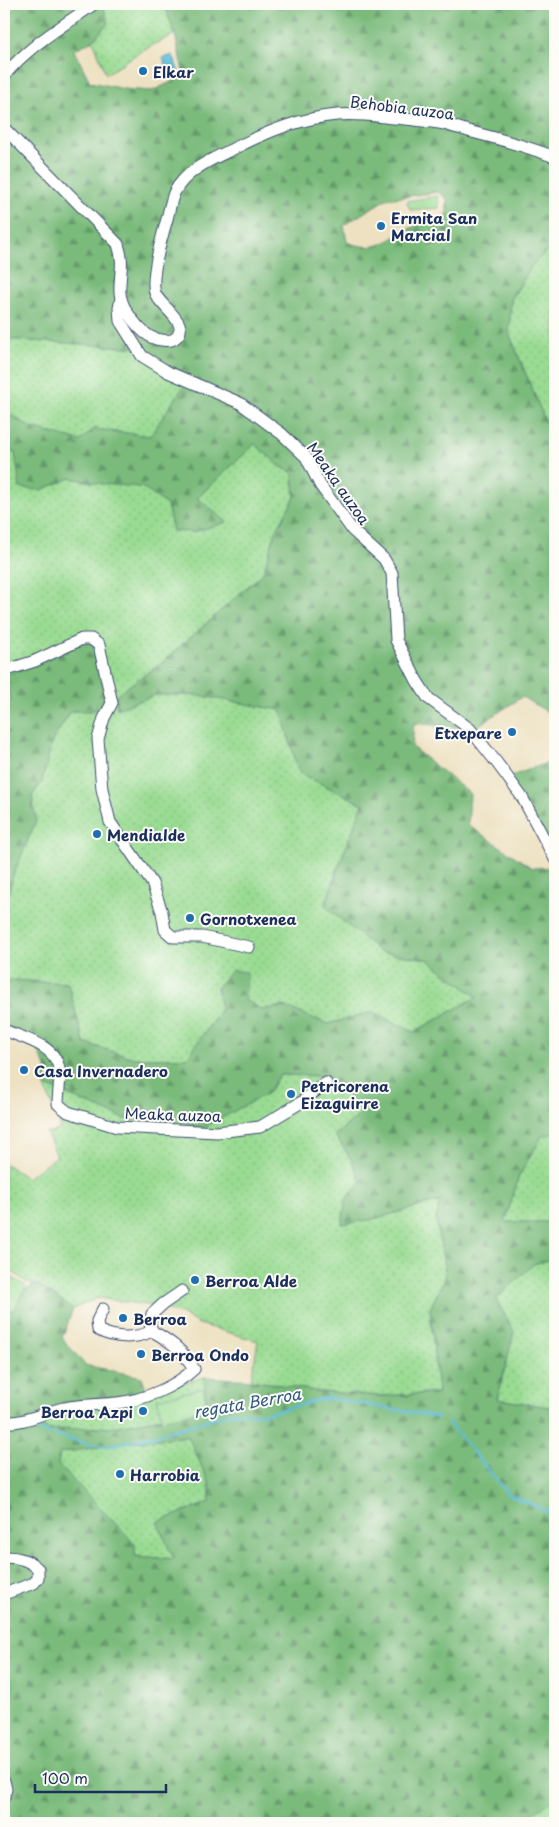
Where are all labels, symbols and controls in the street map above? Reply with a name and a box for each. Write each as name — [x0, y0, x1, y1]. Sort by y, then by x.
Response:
place label: Elkar — [153, 60, 194, 83]
marker: Elkar — [137, 65, 149, 77]
street label: Behobia auzoa — [349, 89, 456, 125]
place label: Ermita San Marcial — [391, 206, 477, 246]
marker: Ermita San Marcial — [375, 220, 387, 232]
street label: Meaka auzoa — [302, 437, 376, 530]
place label: Etxepare — [434, 721, 502, 744]
marker: Etxepare — [506, 726, 518, 738]
place label: Mendialde — [107, 823, 185, 846]
marker: Mendialde — [91, 828, 103, 840]
place label: Gornotxenea — [200, 907, 297, 930]
marker: Gornotxenea — [184, 912, 196, 924]
place label: Casa Invernadero — [34, 1059, 168, 1082]
marker: Casa Invernadero — [18, 1064, 30, 1076]
place label: Petricorena Eizaguirre — [301, 1074, 389, 1114]
marker: Petricorena Eizaguirre — [285, 1088, 297, 1100]
street label: Meaka auzoa — [124, 1101, 222, 1127]
place label: Berroa Alde — [205, 1269, 297, 1292]
marker: Berroa Alde — [189, 1274, 201, 1286]
place label: Berroa — [133, 1307, 188, 1330]
marker: Berroa — [117, 1312, 129, 1324]
place label: Berroa Ondo — [151, 1343, 249, 1366]
marker: Berroa Ondo — [135, 1348, 147, 1360]
water label: regata Berroa — [191, 1381, 304, 1423]
place label: Berroa Azpi — [40, 1400, 133, 1423]
marker: Berroa Azpi — [137, 1405, 149, 1417]
place label: Harrobia — [130, 1463, 201, 1486]
marker: Harrobia — [114, 1468, 126, 1480]
scale bar — [35, 1762, 166, 1794]
text: 100 m — [42, 1766, 88, 1789]

